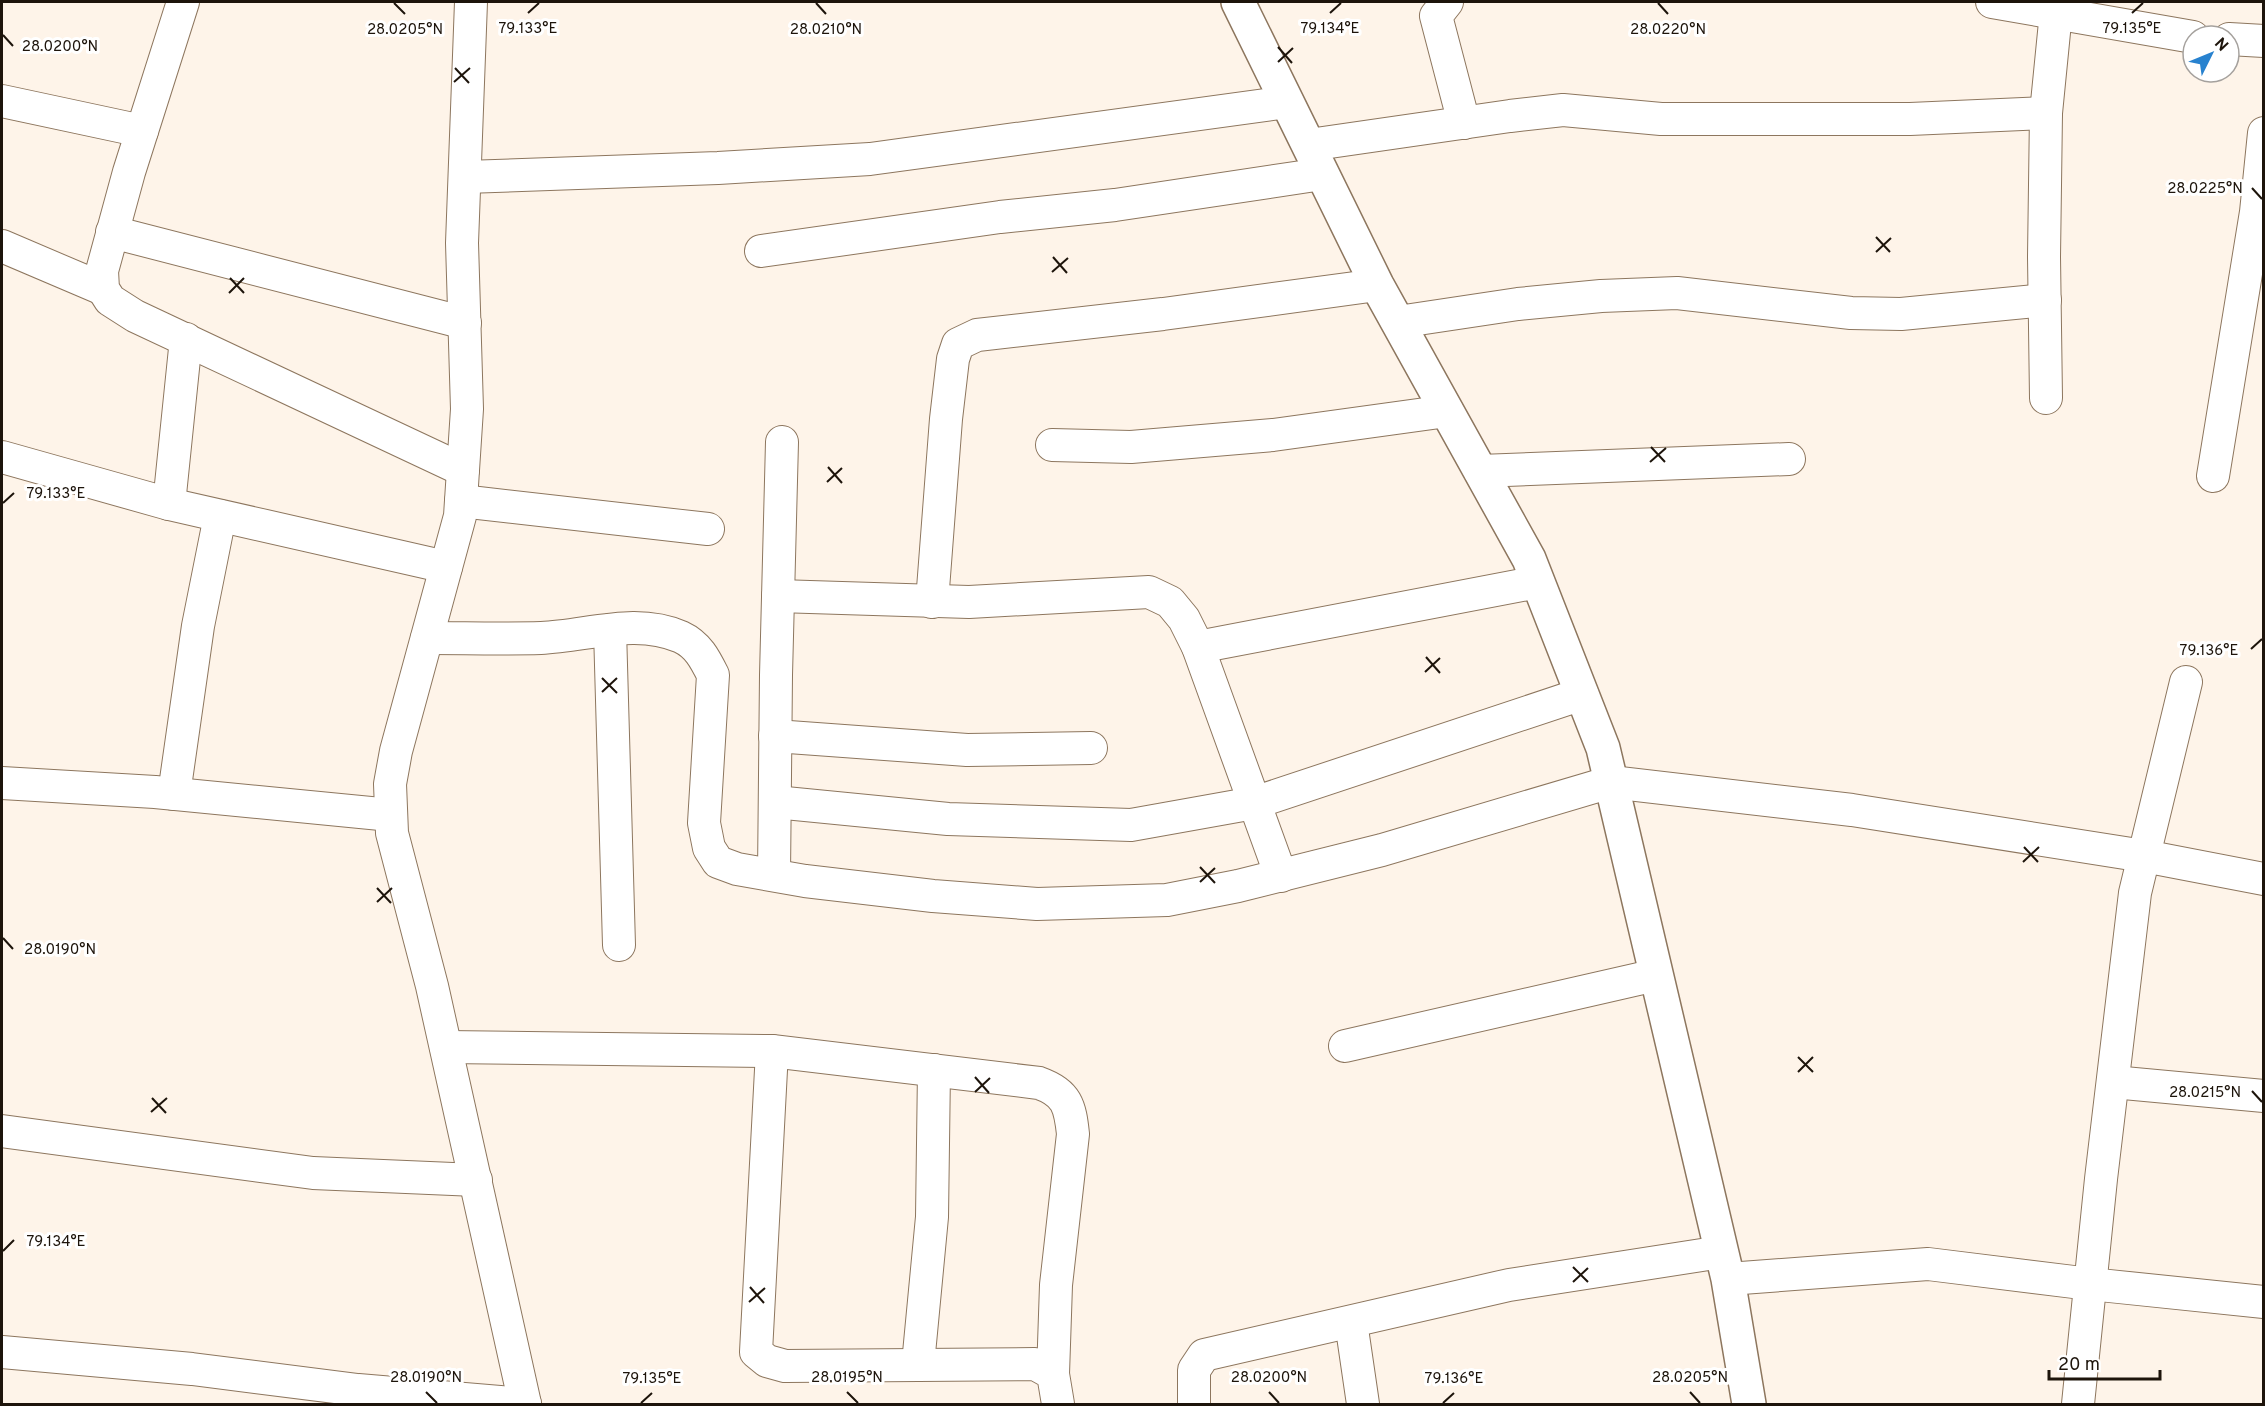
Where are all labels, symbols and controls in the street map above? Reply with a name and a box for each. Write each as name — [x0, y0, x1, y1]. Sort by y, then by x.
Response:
text: 79.133°E — [499, 20, 557, 39]
text: 79.134°E — [1300, 20, 1360, 39]
text: 79.135°E — [2102, 20, 2162, 39]
text: 28.0205°N — [367, 21, 443, 40]
text: 28.0210°N — [790, 21, 862, 40]
text: 28.0220°N — [1630, 21, 1706, 40]
north arrow — [2181, 24, 2241, 84]
text: N — [2209, 34, 2232, 56]
text: 28.0200°N — [22, 38, 98, 57]
text: 28.0225°N — [2167, 180, 2243, 199]
text: 79.133°E — [27, 485, 85, 504]
text: 79.136°E — [2180, 642, 2238, 661]
text: 28.0190°N — [24, 941, 96, 960]
text: 28.0215°N — [2169, 1084, 2241, 1103]
text: 79.134°E — [26, 1233, 86, 1252]
scale bar — [2049, 1343, 2160, 1381]
text: 20 m — [2058, 1354, 2100, 1377]
text: 28.0190°N — [390, 1369, 462, 1388]
text: 28.0195°N — [811, 1369, 883, 1388]
text: 28.0200°N — [1231, 1369, 1307, 1388]
text: 28.0205°N — [1652, 1369, 1728, 1388]
text: 79.135°E — [622, 1370, 682, 1389]
text: 79.136°E — [1425, 1370, 1483, 1389]

